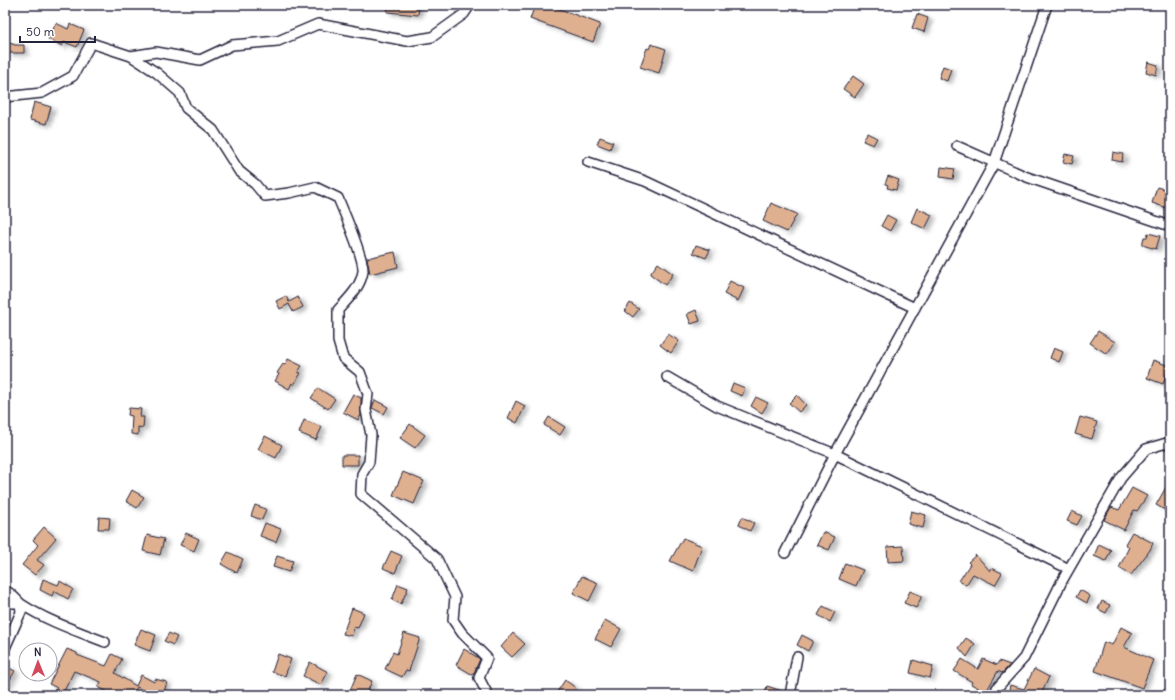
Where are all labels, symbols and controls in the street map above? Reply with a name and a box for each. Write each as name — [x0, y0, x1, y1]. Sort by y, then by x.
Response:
scale bar — [20, 18, 95, 44]
text: 50 m — [26, 24, 55, 39]
north arrow — [18, 642, 58, 682]
text: N — [34, 645, 42, 659]

